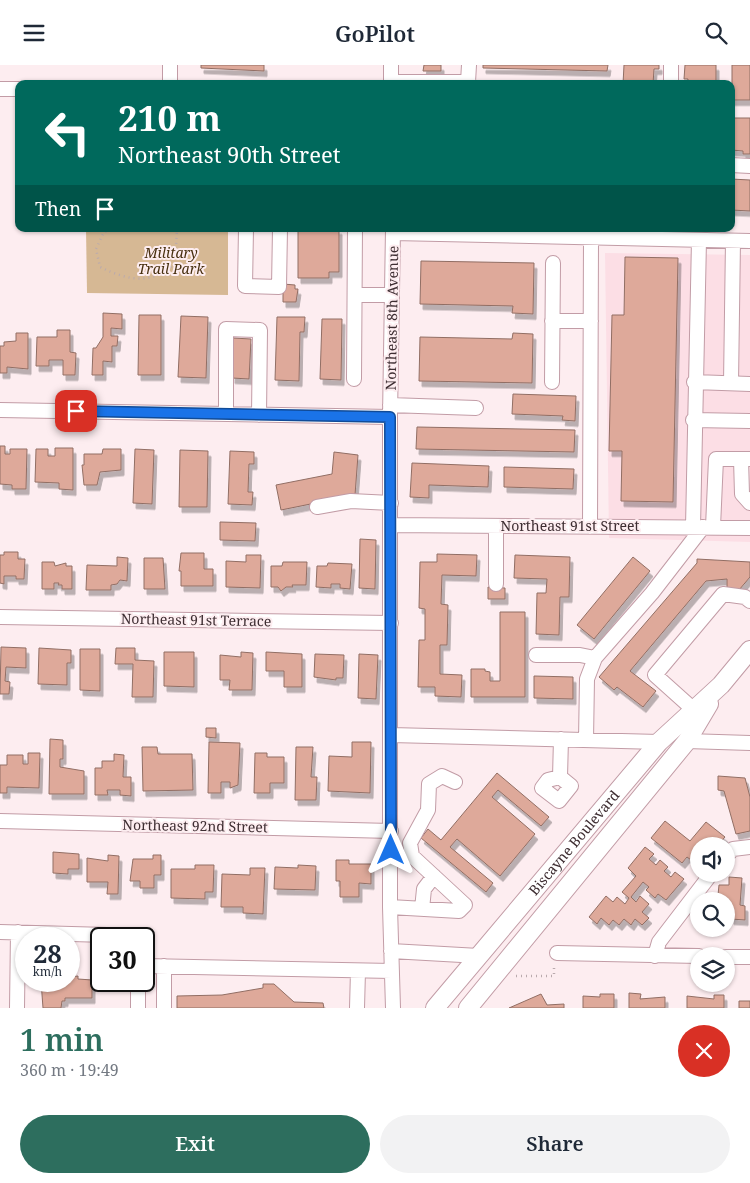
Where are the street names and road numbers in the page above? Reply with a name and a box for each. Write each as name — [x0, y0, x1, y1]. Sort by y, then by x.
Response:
street label: Northeast 8th Avenue — [381, 245, 402, 391]
street label: Northeast 91st Street — [500, 516, 640, 535]
street label: Northeast 91st Terrace — [121, 609, 271, 630]
street label: Biscayne Boulevard — [524, 786, 624, 899]
street label: Northeast 92nd Street — [122, 815, 268, 836]

